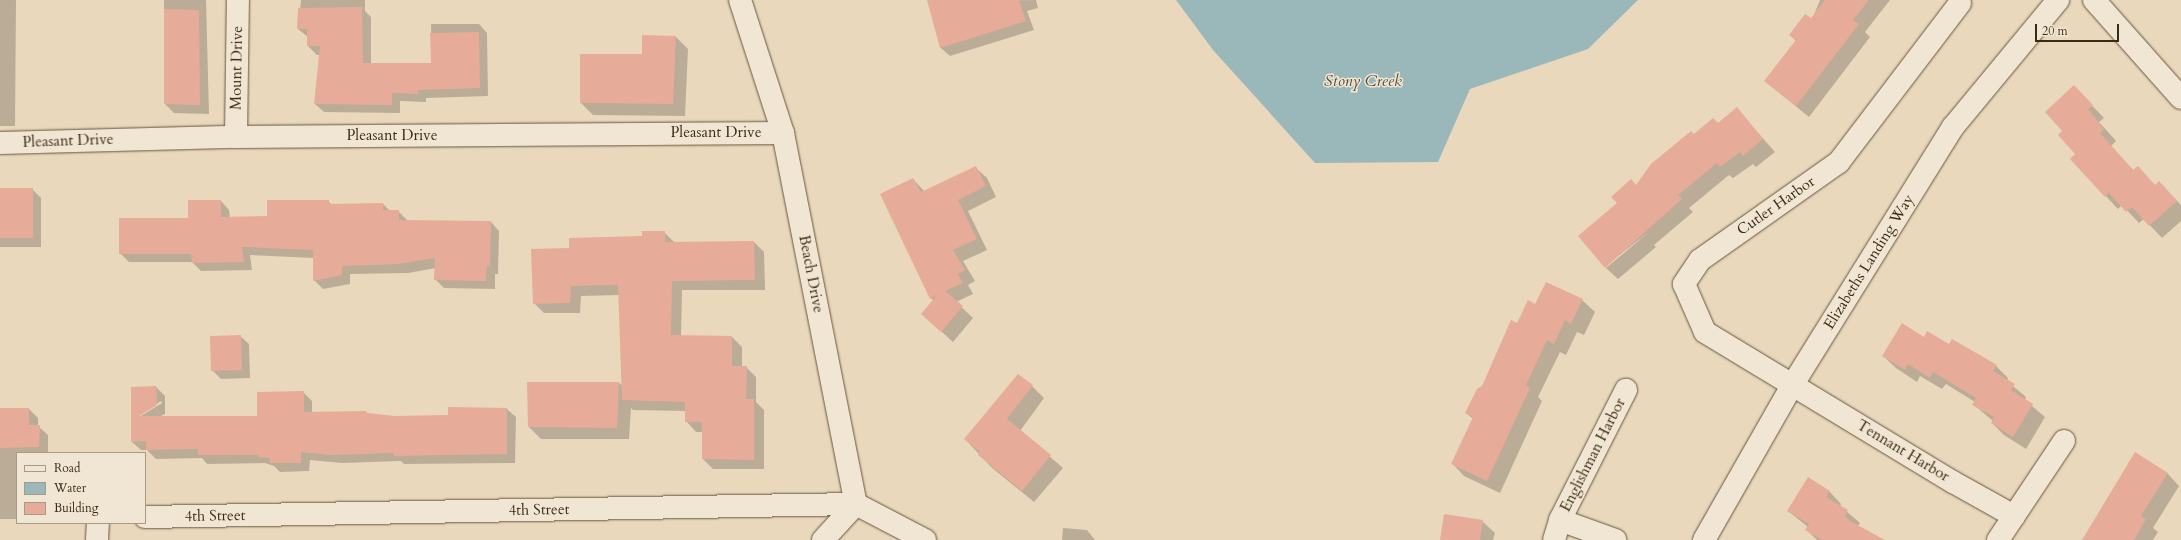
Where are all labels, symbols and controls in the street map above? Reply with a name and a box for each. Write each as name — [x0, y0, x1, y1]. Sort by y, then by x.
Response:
scale bar — [2037, 16, 2121, 42]
text: 20 m — [2042, 23, 2068, 39]
street label: Mount Drive — [227, 26, 247, 110]
water label: Stony Creek — [1324, 71, 1402, 91]
street label: Pleasant Drive — [670, 124, 762, 142]
street label: Pleasant Drive — [346, 127, 438, 145]
street label: Pleasant Drive — [22, 130, 114, 152]
street label: Cutler Harbor — [1734, 173, 1818, 239]
street label: Elizabeths Landing Way — [1820, 191, 1918, 333]
street label: Beach Drive — [795, 234, 827, 314]
street label: Englishman Harbor — [1557, 395, 1629, 515]
street label: Tennant Harbor — [1853, 416, 1953, 486]
legend — [16, 452, 146, 524]
text: Road — [54, 460, 80, 476]
text: Water — [54, 480, 86, 496]
text: Building — [54, 500, 98, 516]
street label: 4th Street — [508, 500, 570, 520]
street label: 4th Street — [184, 506, 246, 526]

